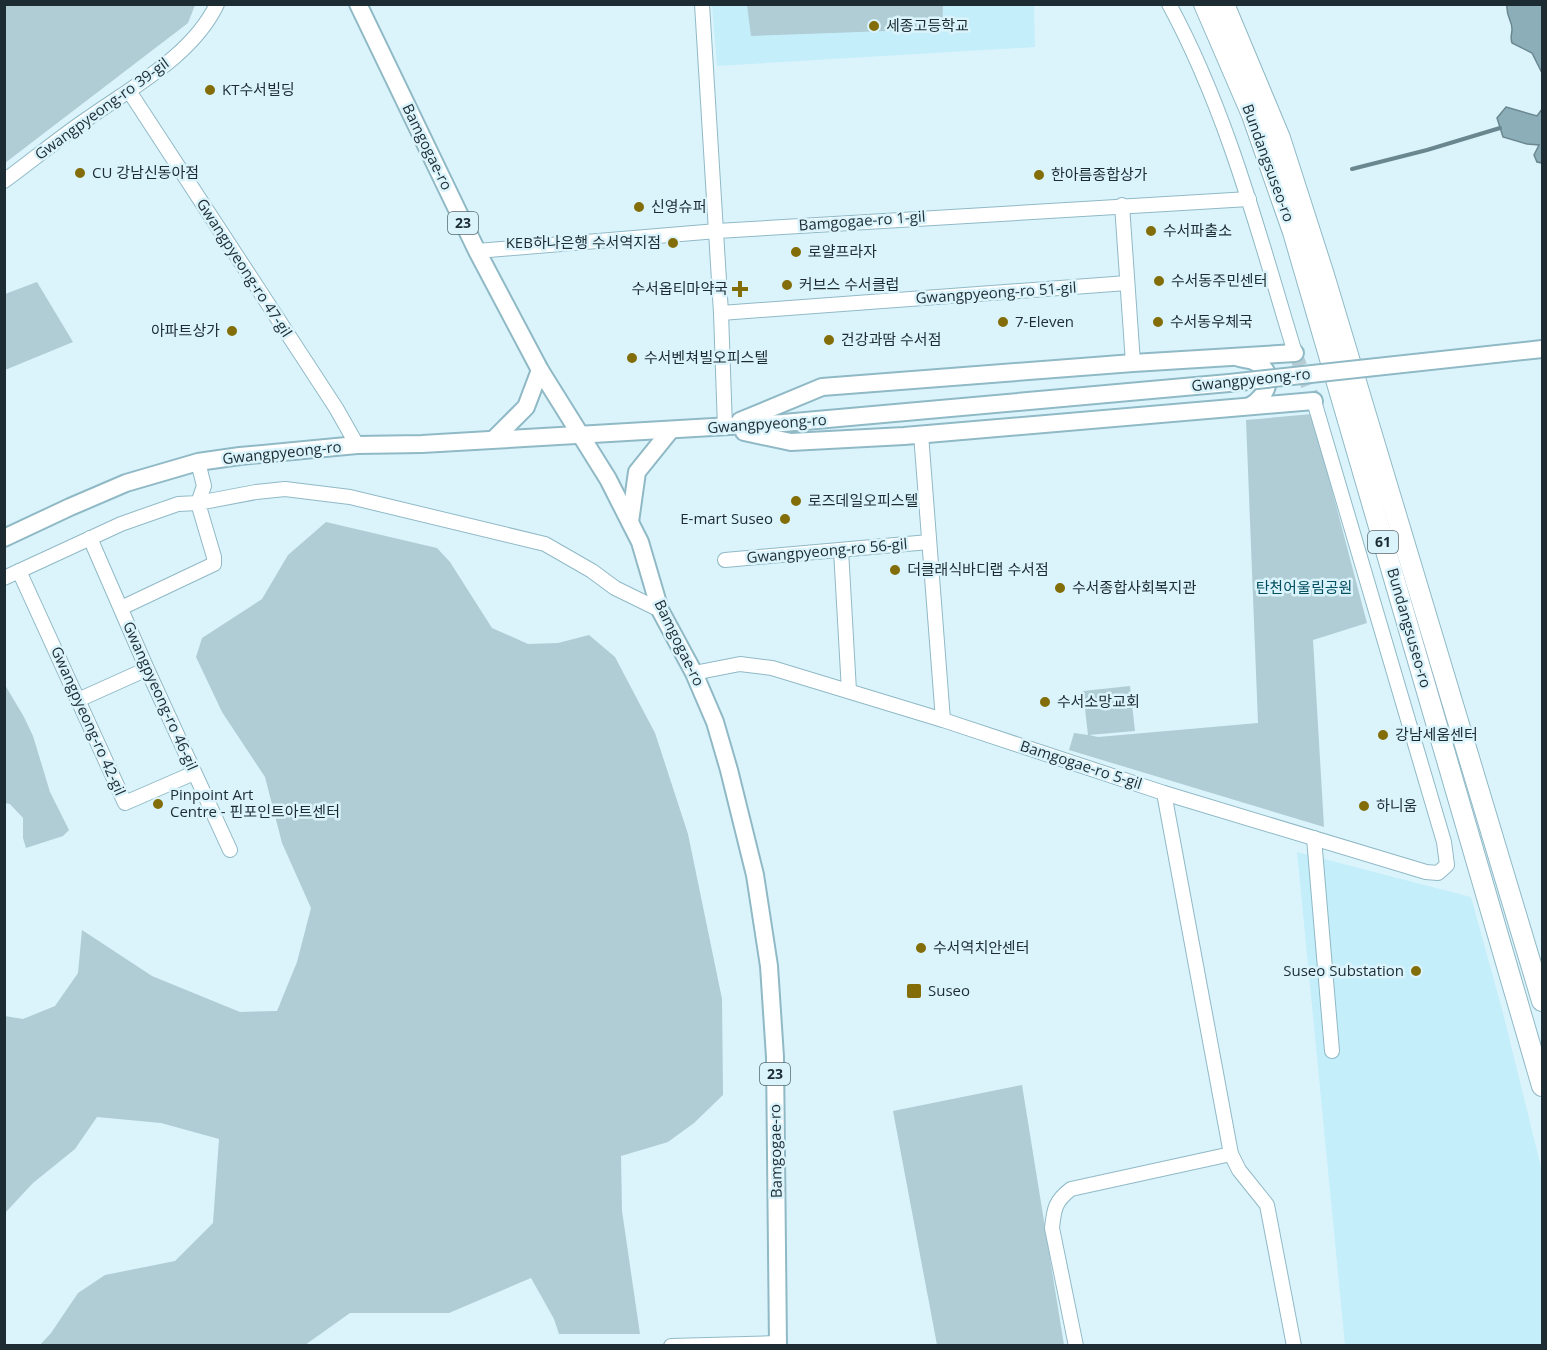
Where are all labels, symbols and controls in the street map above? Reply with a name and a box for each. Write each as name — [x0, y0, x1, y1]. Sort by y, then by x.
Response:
place label: 세종고등학교 — [886, 15, 969, 35]
marker: 세종고등학교 — [867, 19, 881, 33]
street label: Gwangpyeong-ro 39-gil — [30, 53, 173, 164]
place label: KT수서빌딩 — [222, 79, 295, 99]
marker: KT수서빌딩 — [203, 83, 217, 97]
street label: Bamgogae-ro — [398, 100, 457, 193]
street label: Bundangsuseo-ro — [1238, 101, 1300, 224]
place label: CU 강남신동아점 — [92, 162, 199, 182]
place label: 한아름종합상가 — [1051, 164, 1148, 184]
marker: CU 강남신동아점 — [73, 166, 87, 180]
marker: 한아름종합상가 — [1032, 168, 1046, 182]
street label: Gwangpyeong-ro 47-gil — [193, 194, 297, 341]
place label: 신영슈퍼 — [651, 196, 706, 216]
marker: 신영슈퍼 — [632, 200, 646, 214]
street label: Bamgogae-ro 1-gil — [798, 206, 926, 234]
road number: 23 — [448, 212, 478, 234]
place label: 수서파출소 — [1163, 220, 1232, 240]
marker: 수서파출소 — [1144, 224, 1158, 238]
place label: KEB하나은행 수서역지점 — [506, 232, 661, 252]
marker: KEB하나은행 수서역지점 — [666, 236, 680, 250]
place label: 로얄프라자 — [808, 241, 877, 261]
marker: 로얄프라자 — [789, 245, 803, 259]
place label: 수서동주민센터 — [1171, 270, 1268, 290]
place label: 커브스 수서클럽 — [799, 274, 900, 294]
marker: 수서동주민센터 — [1152, 274, 1166, 288]
street label: Gwangpyeong-ro 51-gil — [915, 276, 1077, 308]
place label: 수서옵티마약국 — [631, 278, 728, 298]
marker: 커브스 수서클럽 — [780, 278, 794, 292]
marker: 수서옵티마약국 — [733, 282, 747, 296]
place label: 7-Eleven — [1015, 311, 1074, 331]
place label: 수서동우체국 — [1170, 311, 1253, 331]
marker: 7-Eleven — [996, 315, 1010, 329]
marker: 수서동우체국 — [1151, 315, 1165, 329]
place label: 아파트상가 — [151, 320, 220, 340]
marker: 아파트상가 — [225, 324, 239, 338]
place label: 건강과땀 수서점 — [841, 329, 942, 349]
marker: 건강과땀 수서점 — [822, 333, 836, 347]
place label: 수서벤쳐빌오피스텔 — [644, 347, 768, 367]
marker: 수서벤쳐빌오피스텔 — [625, 351, 639, 365]
street label: Gwangpyeong-ro — [1190, 363, 1311, 395]
street label: Gwangpyeong-ro — [707, 409, 827, 437]
street label: Gwangpyeong-ro — [221, 436, 342, 468]
place label: 로즈데일오피스텔 — [808, 490, 918, 510]
marker: 로즈데일오피스텔 — [789, 494, 803, 508]
place label: E-mart Suseo — [680, 508, 773, 528]
marker: E-mart Suseo — [778, 512, 792, 526]
road number: 61 — [1368, 531, 1398, 553]
street label: Gwangpyeong-ro 56-gil — [746, 533, 908, 567]
place label: 더클래식바디랩 수서점 — [907, 559, 1049, 579]
marker: 더클래식바디랩 수서점 — [888, 563, 902, 577]
street label: Bundangsuseo-ro — [1383, 565, 1437, 690]
place label: 수서종합사회복지관 — [1072, 577, 1196, 597]
park label: 탄천어울림공원 — [1256, 577, 1352, 597]
marker: 수서종합사회복지관 — [1053, 581, 1067, 595]
street label: Bamgogae-ro — [650, 596, 709, 689]
street label: Gwangpyeong-ro 46-gil — [119, 618, 203, 773]
street label: Gwangpyeong-ro 42-gil — [47, 643, 131, 798]
place label: 수서소망교회 — [1057, 691, 1140, 711]
marker: 수서소망교회 — [1038, 695, 1052, 709]
place label: 강남세움센터 — [1395, 724, 1478, 744]
marker: 강남세움센터 — [1376, 728, 1390, 742]
street label: Bamgogae-ro 5-gil — [1018, 735, 1145, 793]
place label: Pinpoint Art Centre - 핀포인트아트센터 — [170, 784, 340, 821]
place label: 하니움 — [1376, 795, 1417, 815]
marker: Pinpoint Art Centre - 핀포인트아트센터 — [151, 797, 165, 811]
marker: 하니움 — [1357, 799, 1371, 813]
place label: 수서역치안센터 — [933, 937, 1030, 957]
marker: 수서역치안센터 — [914, 941, 928, 955]
place label: Suseo Substation — [1283, 960, 1404, 980]
marker: Suseo Substation — [1409, 964, 1423, 978]
place label: Suseo — [928, 980, 970, 1000]
marker: Suseo — [905, 982, 923, 1000]
road number: 23 — [760, 1063, 790, 1085]
street label: Bamgogae-ro — [764, 1104, 786, 1198]

